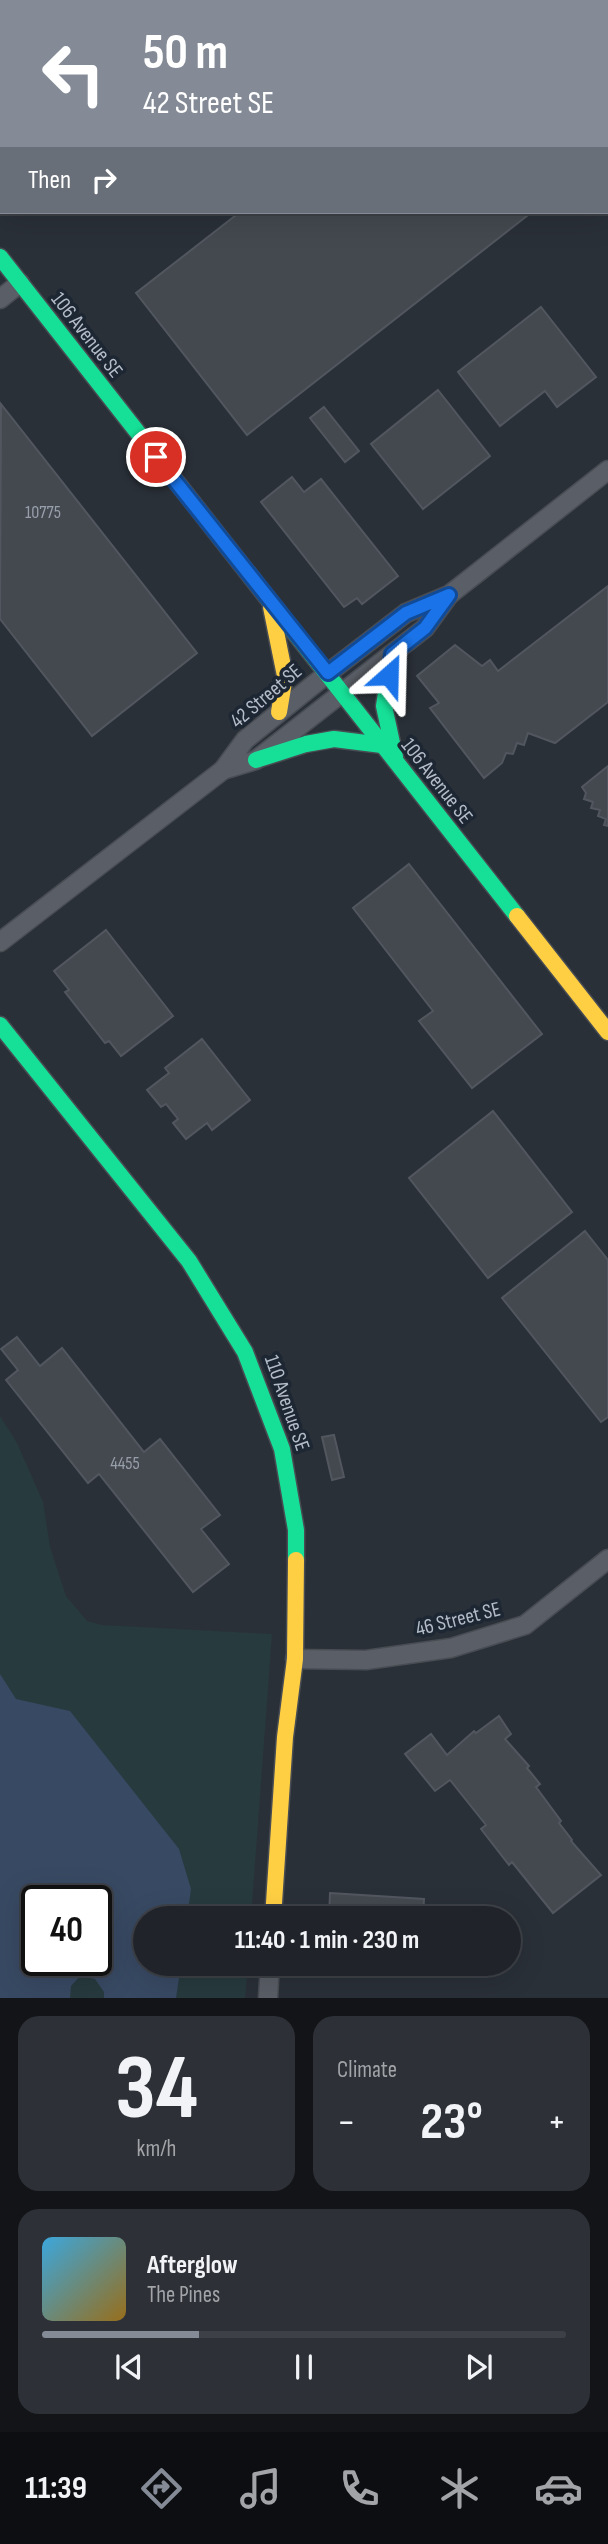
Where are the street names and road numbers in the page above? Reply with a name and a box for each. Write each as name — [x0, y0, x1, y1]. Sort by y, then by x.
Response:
street label: 106 Avenue SE — [46, 287, 128, 383]
street label: 42 Street SE — [225, 659, 307, 733]
street label: 106 Avenue SE — [396, 733, 478, 829]
street label: 110 Avenue SE — [259, 1352, 315, 1454]
street label: 46 Street SE — [413, 1596, 503, 1642]

